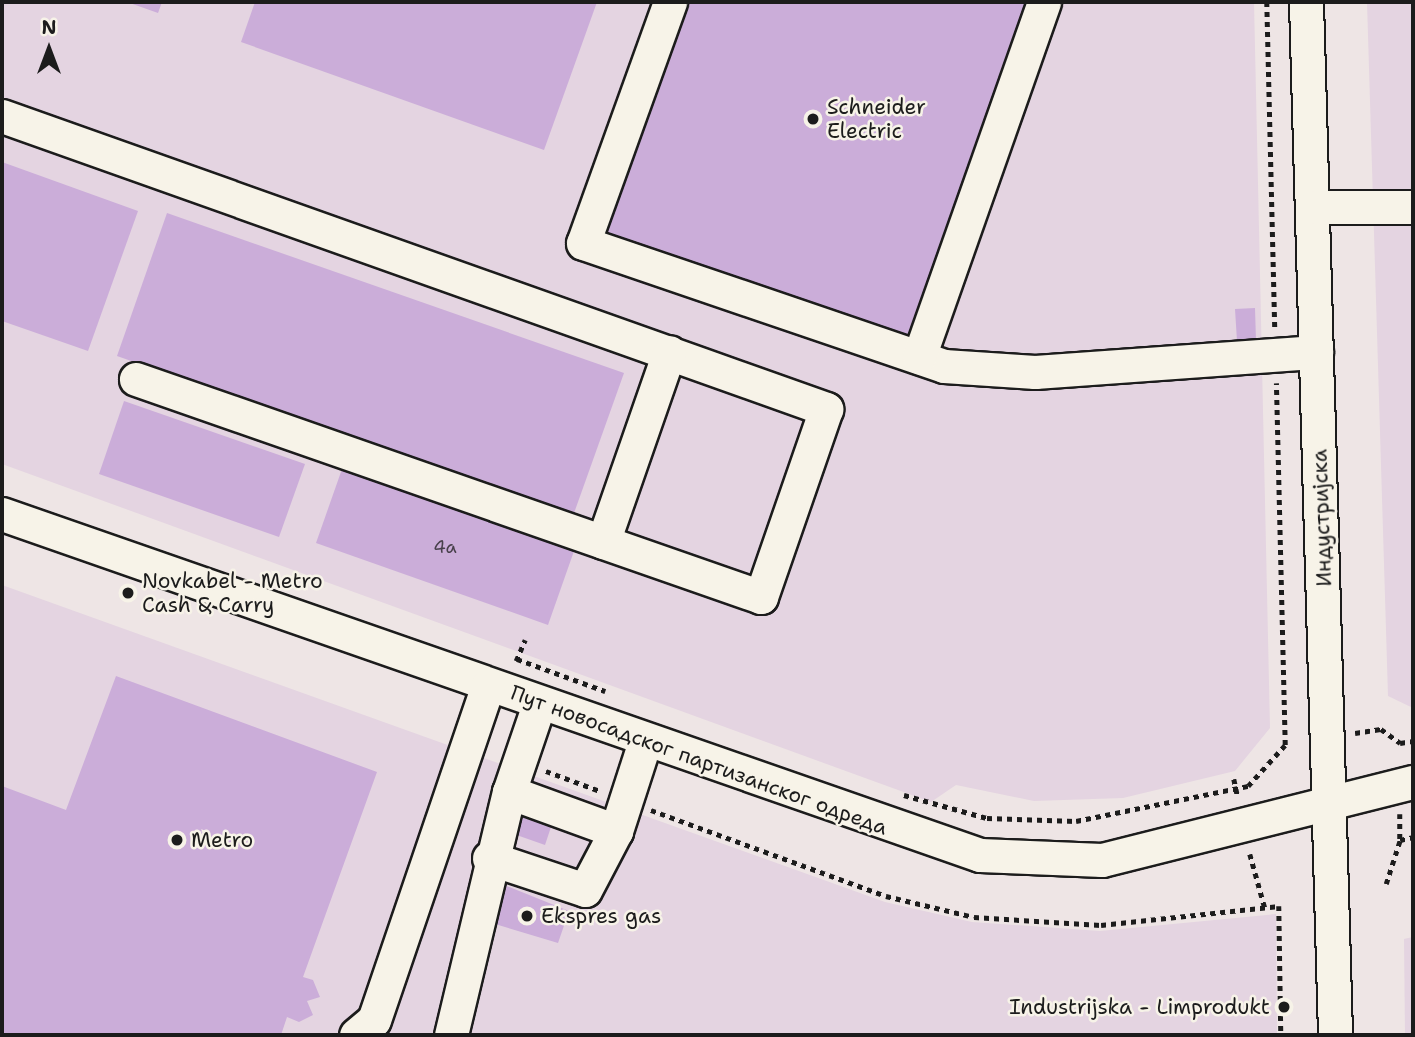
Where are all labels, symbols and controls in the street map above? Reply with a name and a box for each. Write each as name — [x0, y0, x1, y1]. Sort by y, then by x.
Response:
north arrow — [14, 14, 84, 84]
text: N — [41, 15, 57, 40]
place label: Schneider Electric — [827, 94, 926, 144]
marker: Schneider Electric — [805, 111, 821, 127]
street label: Индустријска — [1307, 449, 1337, 587]
house number: 4a — [433, 536, 457, 558]
place label: Novkabel - Metro Cash & Carry — [142, 568, 323, 618]
marker: Novkabel - Metro Cash & Carry — [120, 585, 136, 601]
street label: Пут новосадског партизанског одреда — [507, 680, 891, 840]
place label: Metro — [191, 827, 253, 853]
marker: Metro — [169, 832, 185, 848]
place label: Ekspres gas — [541, 903, 661, 929]
marker: Ekspres gas — [519, 908, 535, 924]
place label: Industrijska - Limprodukt — [1009, 994, 1270, 1020]
marker: Industrijska - Limprodukt — [1276, 999, 1292, 1015]

